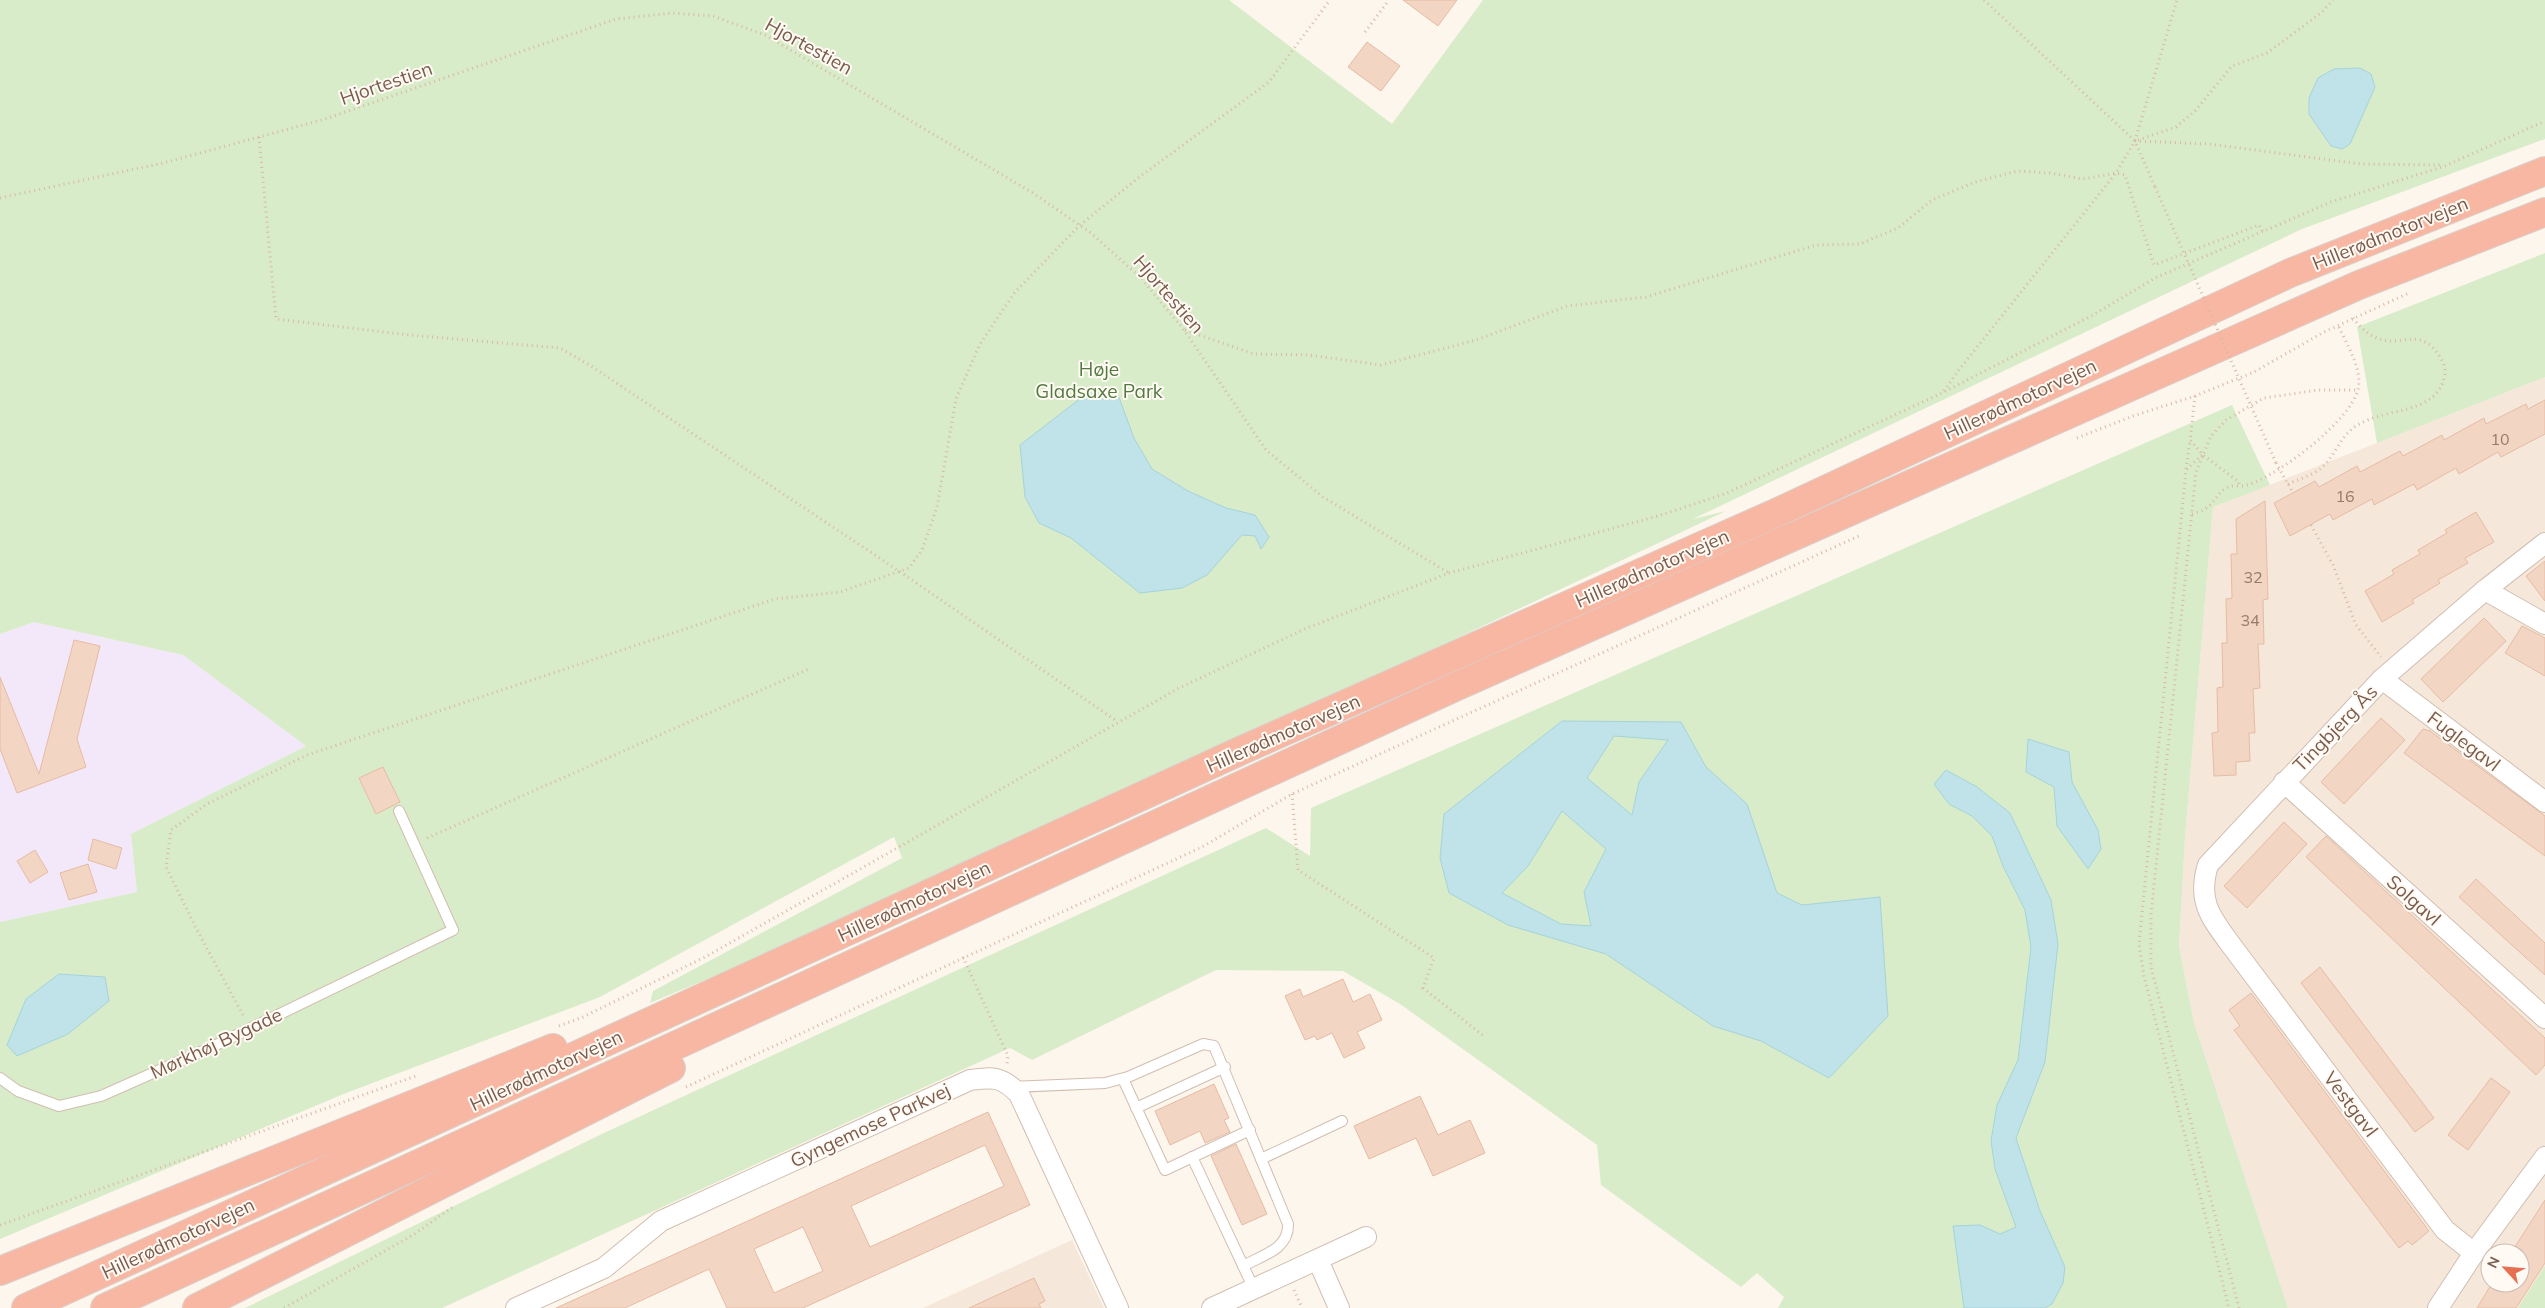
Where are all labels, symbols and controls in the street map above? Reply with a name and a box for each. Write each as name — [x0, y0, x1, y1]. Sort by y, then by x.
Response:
street label: Hjortestien — [761, 12, 857, 80]
street label: Hjortestien — [337, 56, 435, 110]
street label: Hillerødmotorvejen — [2309, 191, 2471, 275]
street label: Hjortestien — [1128, 250, 1210, 338]
street label: Hillerødmotorvejen — [1940, 353, 2100, 445]
park label: Høje Gladsaxe Park — [1035, 357, 1163, 403]
house number: 10 — [2490, 429, 2510, 449]
house number: 16 — [2335, 486, 2355, 506]
street label: Hillerødmotorvejen — [1571, 523, 1733, 613]
house number: 32 — [2243, 567, 2263, 587]
house number: 34 — [2240, 610, 2260, 630]
street label: Tingbjerg Ås — [2288, 680, 2382, 776]
street label: Hillerødmotorvejen — [1202, 688, 1364, 778]
street label: Fuglegavl — [2423, 706, 2505, 776]
street label: Hillerødmotorvejen — [834, 855, 994, 947]
street label: Solgavl — [2382, 869, 2446, 931]
street label: Mørkhøj Bygade — [146, 1002, 286, 1084]
street label: Hillerødmotorvejen — [466, 1024, 626, 1116]
street label: Vestgavl — [2319, 1067, 2383, 1141]
street label: Gyngemose Parkvej — [786, 1077, 954, 1173]
street label: Hillerødmotorvejen — [98, 1192, 258, 1284]
north arrow — [2480, 1243, 2530, 1293]
text: N — [2483, 1254, 2504, 1271]

